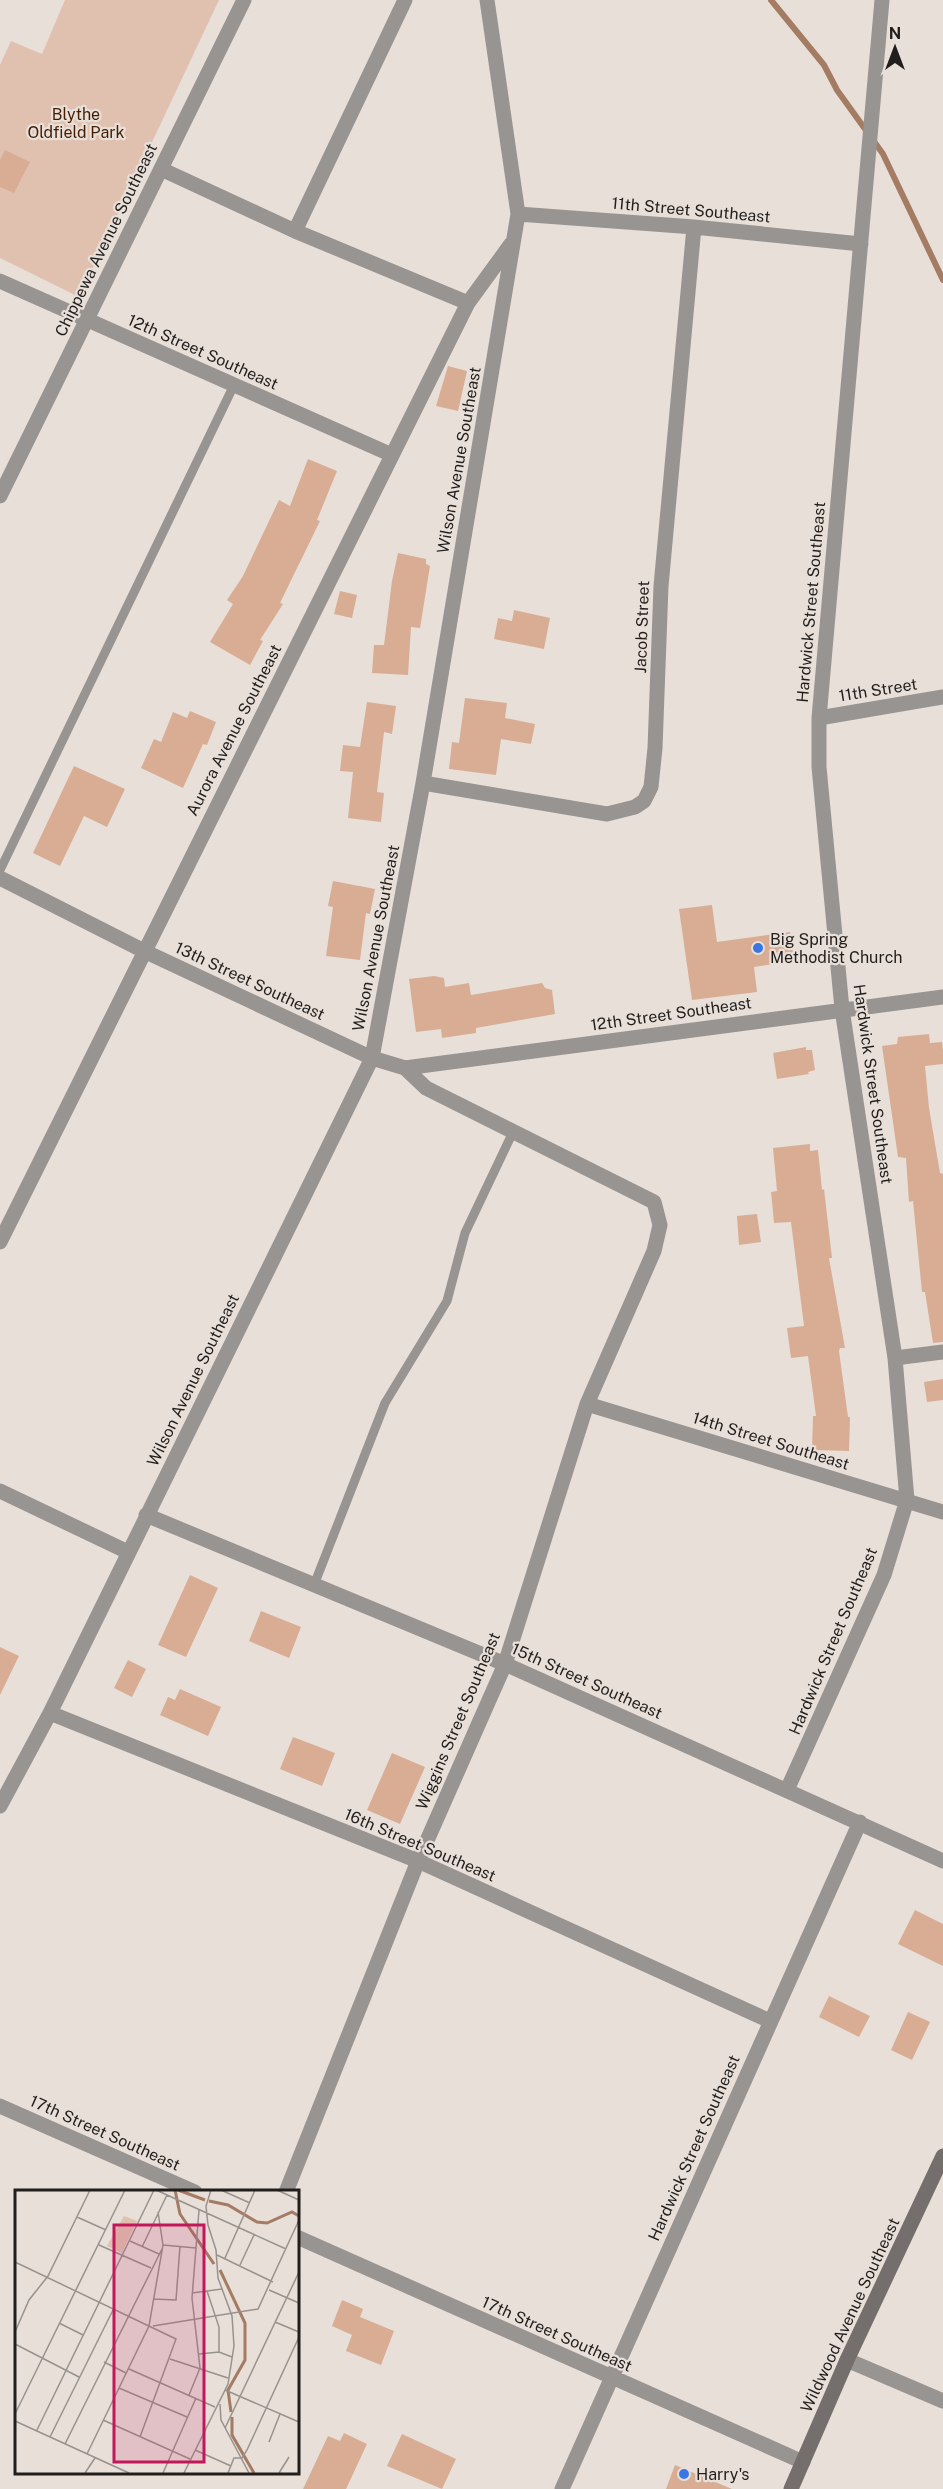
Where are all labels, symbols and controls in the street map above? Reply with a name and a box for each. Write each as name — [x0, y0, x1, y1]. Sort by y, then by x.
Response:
north arrow — [865, 18, 925, 78]
text: N — [889, 24, 901, 43]
park label: Blythe Oldfield Park — [28, 105, 125, 142]
street label: Chippewa Avenue Southeast — [51, 140, 161, 340]
street label: 11th Street Southeast — [611, 194, 771, 226]
street label: 12th Street Southeast — [125, 310, 281, 394]
street label: Wilson Avenue Southeast — [433, 365, 485, 555]
street label: Hardwick Street Southeast — [793, 501, 829, 703]
street label: Jacob Street — [631, 580, 653, 674]
street label: Aurora Avenue Southeast — [183, 641, 285, 819]
street label: 11th Street — [837, 674, 919, 706]
street label: Wilson Avenue Southeast — [349, 843, 403, 1033]
place label: Big Spring Methodist Church — [770, 930, 902, 967]
street label: 13th Street Southeast — [172, 938, 328, 1024]
marker: Big Spring Methodist Church — [751, 941, 765, 955]
street label: Hardwick Street Southeast — [850, 983, 896, 1185]
street label: 12th Street Southeast — [589, 993, 753, 1035]
street label: Wilson Avenue Southeast — [143, 1291, 243, 1469]
street label: 14th Street Southeast — [690, 1408, 852, 1474]
street label: Hardwick Street Southeast — [785, 1545, 881, 1737]
street label: Wiggins Street Southeast — [412, 1629, 504, 1813]
street label: 15th Street Southeast — [509, 1639, 665, 1723]
street label: 16th Street Southeast — [341, 1804, 499, 1886]
street label: Hardwick Street Southeast — [644, 2052, 744, 2244]
street label: 17th Street Southeast — [27, 2091, 183, 2175]
inset map — [15, 2190, 298, 2474]
street label: Wildwood Avenue Southeast — [797, 2215, 903, 2415]
street label: 17th Street Southeast — [479, 2292, 635, 2376]
place label: Harry's — [696, 2465, 749, 2484]
marker: Harry's — [677, 2467, 691, 2481]

